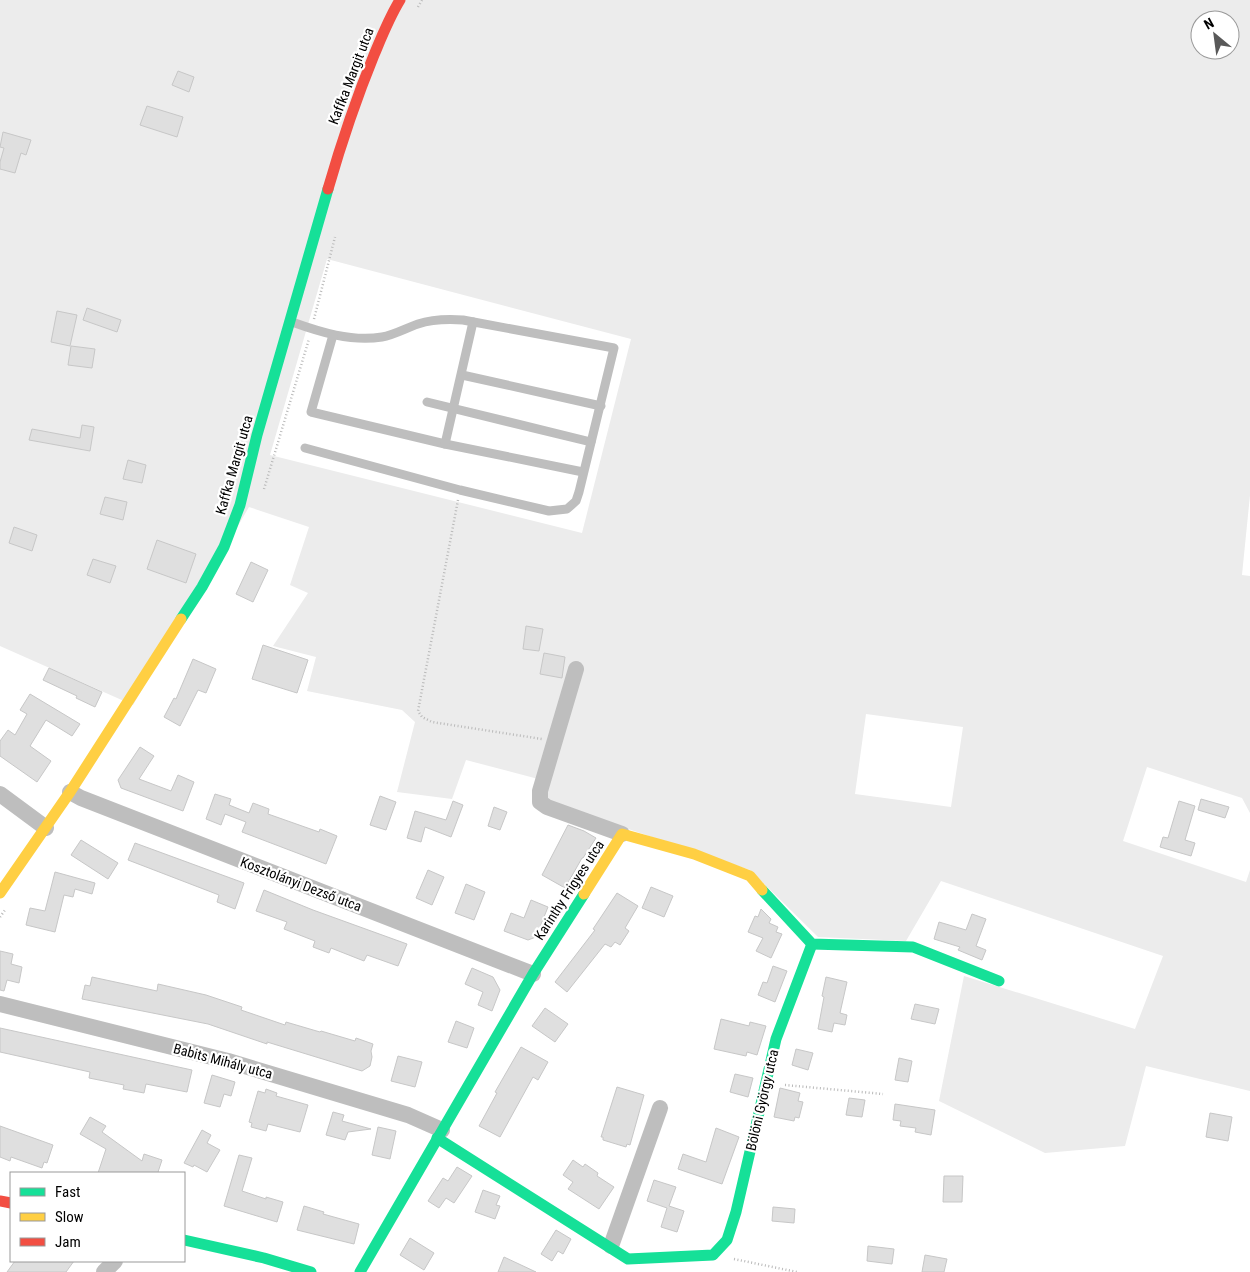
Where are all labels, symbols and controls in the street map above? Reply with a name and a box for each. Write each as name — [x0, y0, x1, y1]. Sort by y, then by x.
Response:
north arrow — [1190, 10, 1240, 60]
text: N — [1201, 15, 1216, 33]
street label: Kaffka Margit utca — [325, 25, 377, 127]
street label: Kaffka Margit utca — [212, 414, 256, 516]
street label: Karinthy Frigyes utca — [531, 837, 607, 943]
street label: Kosztolányi Dezső utca — [238, 854, 364, 914]
street label: Babits Mihály utca — [172, 1040, 274, 1082]
street label: Bölöni György utca — [743, 1048, 781, 1152]
legend — [10, 1172, 185, 1262]
text: Fast — [55, 1183, 80, 1201]
text: Slow — [55, 1208, 84, 1226]
text: Jam — [55, 1233, 81, 1251]

